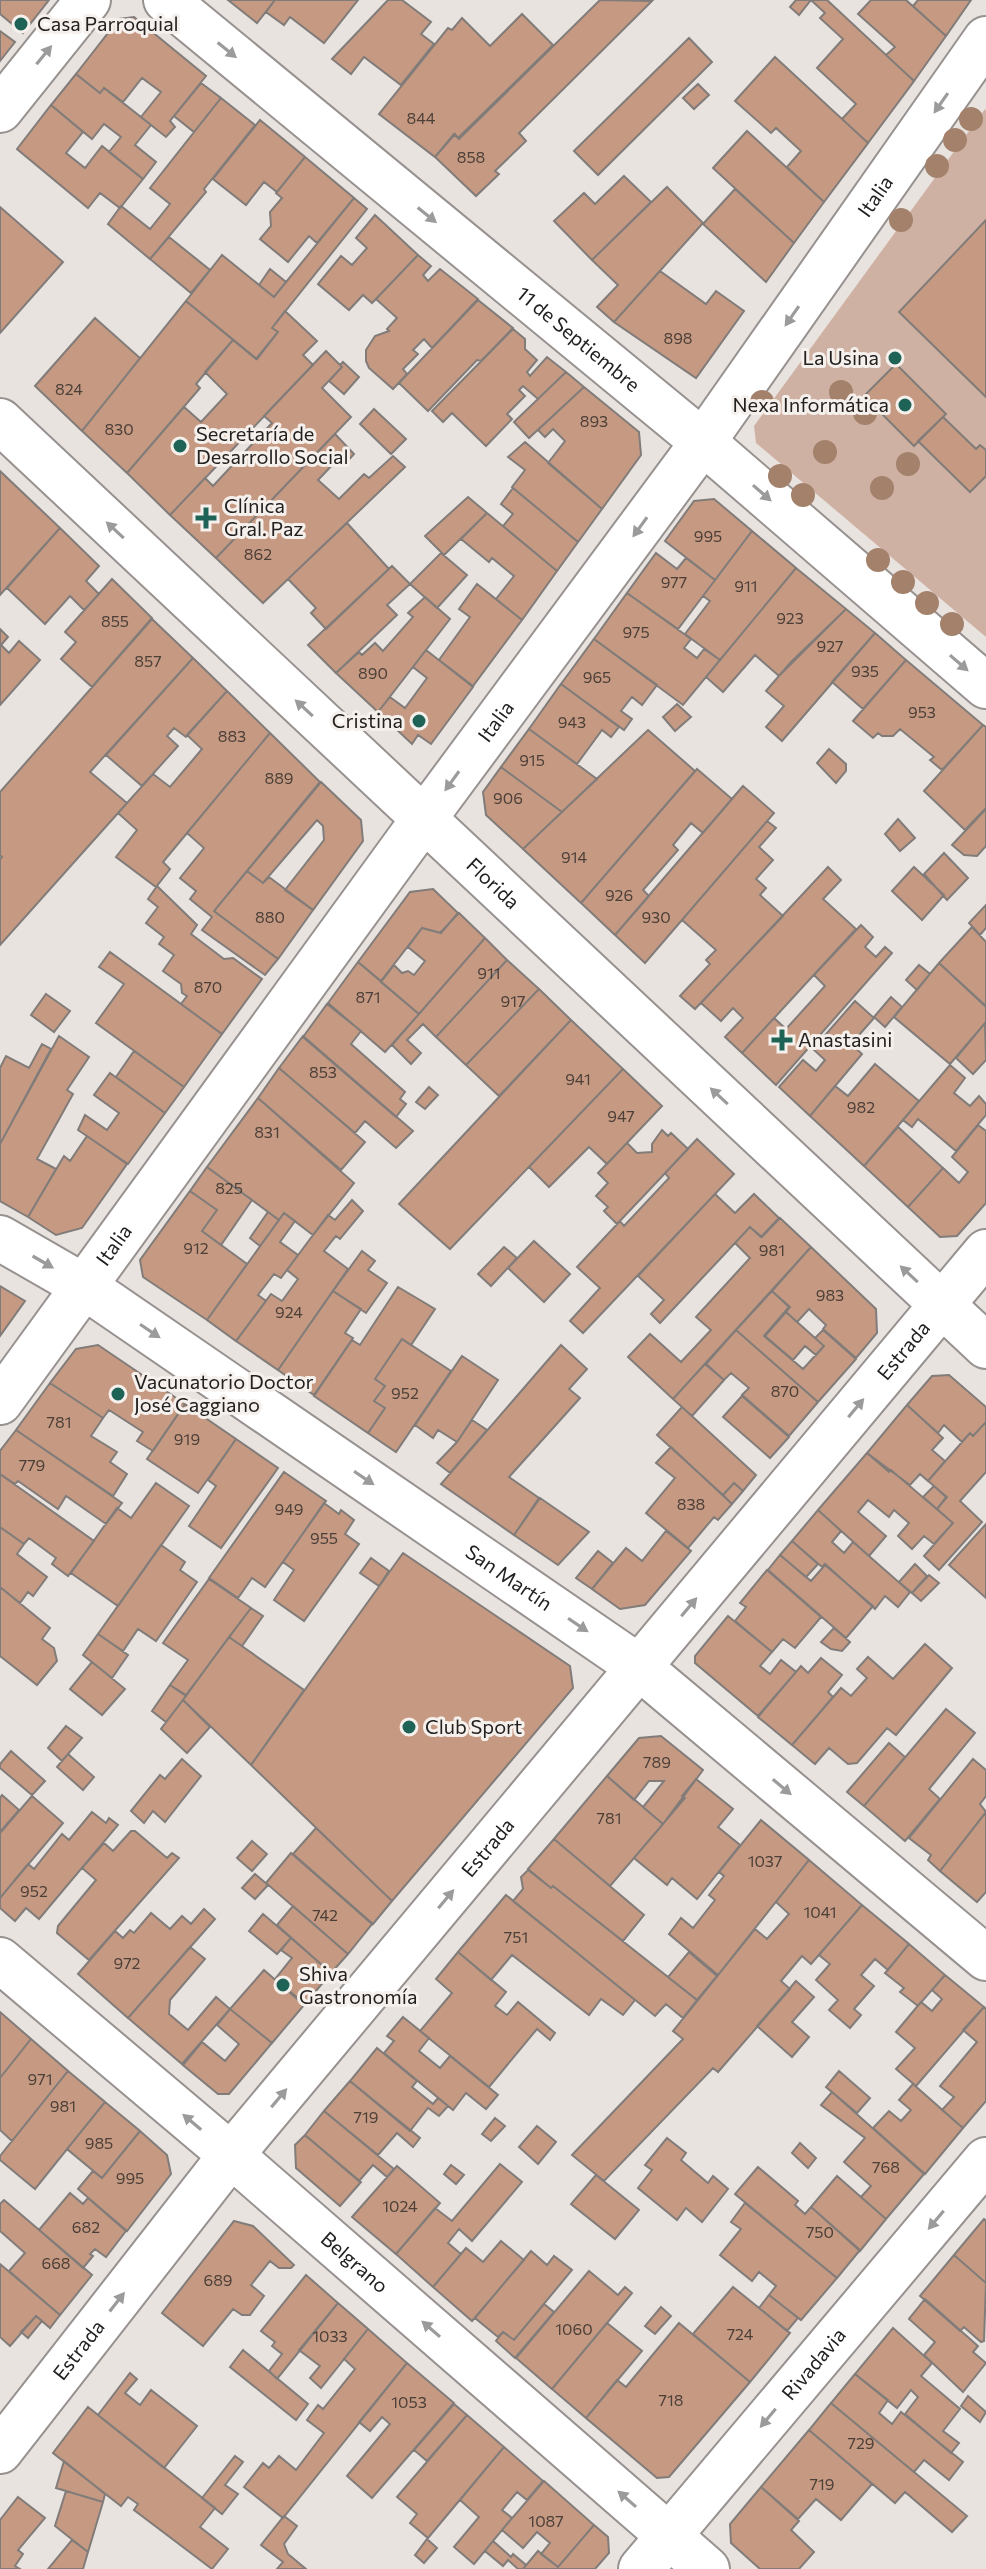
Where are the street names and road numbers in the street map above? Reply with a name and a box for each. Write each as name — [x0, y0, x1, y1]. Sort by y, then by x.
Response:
street label: Italia — [852, 171, 897, 221]
street label: 11 de Septiembre — [512, 281, 645, 396]
street label: Italia — [472, 696, 518, 746]
street label: Florida — [462, 852, 525, 913]
street label: Italia — [90, 1219, 136, 1270]
street label: Estrada — [871, 1316, 934, 1384]
street label: San Martín — [461, 1539, 557, 1615]
street label: Estrada — [456, 1813, 519, 1881]
street label: Belgrano — [317, 2226, 394, 2297]
street label: Estrada — [47, 2315, 109, 2384]
street label: Rivadavia — [776, 2323, 850, 2404]

